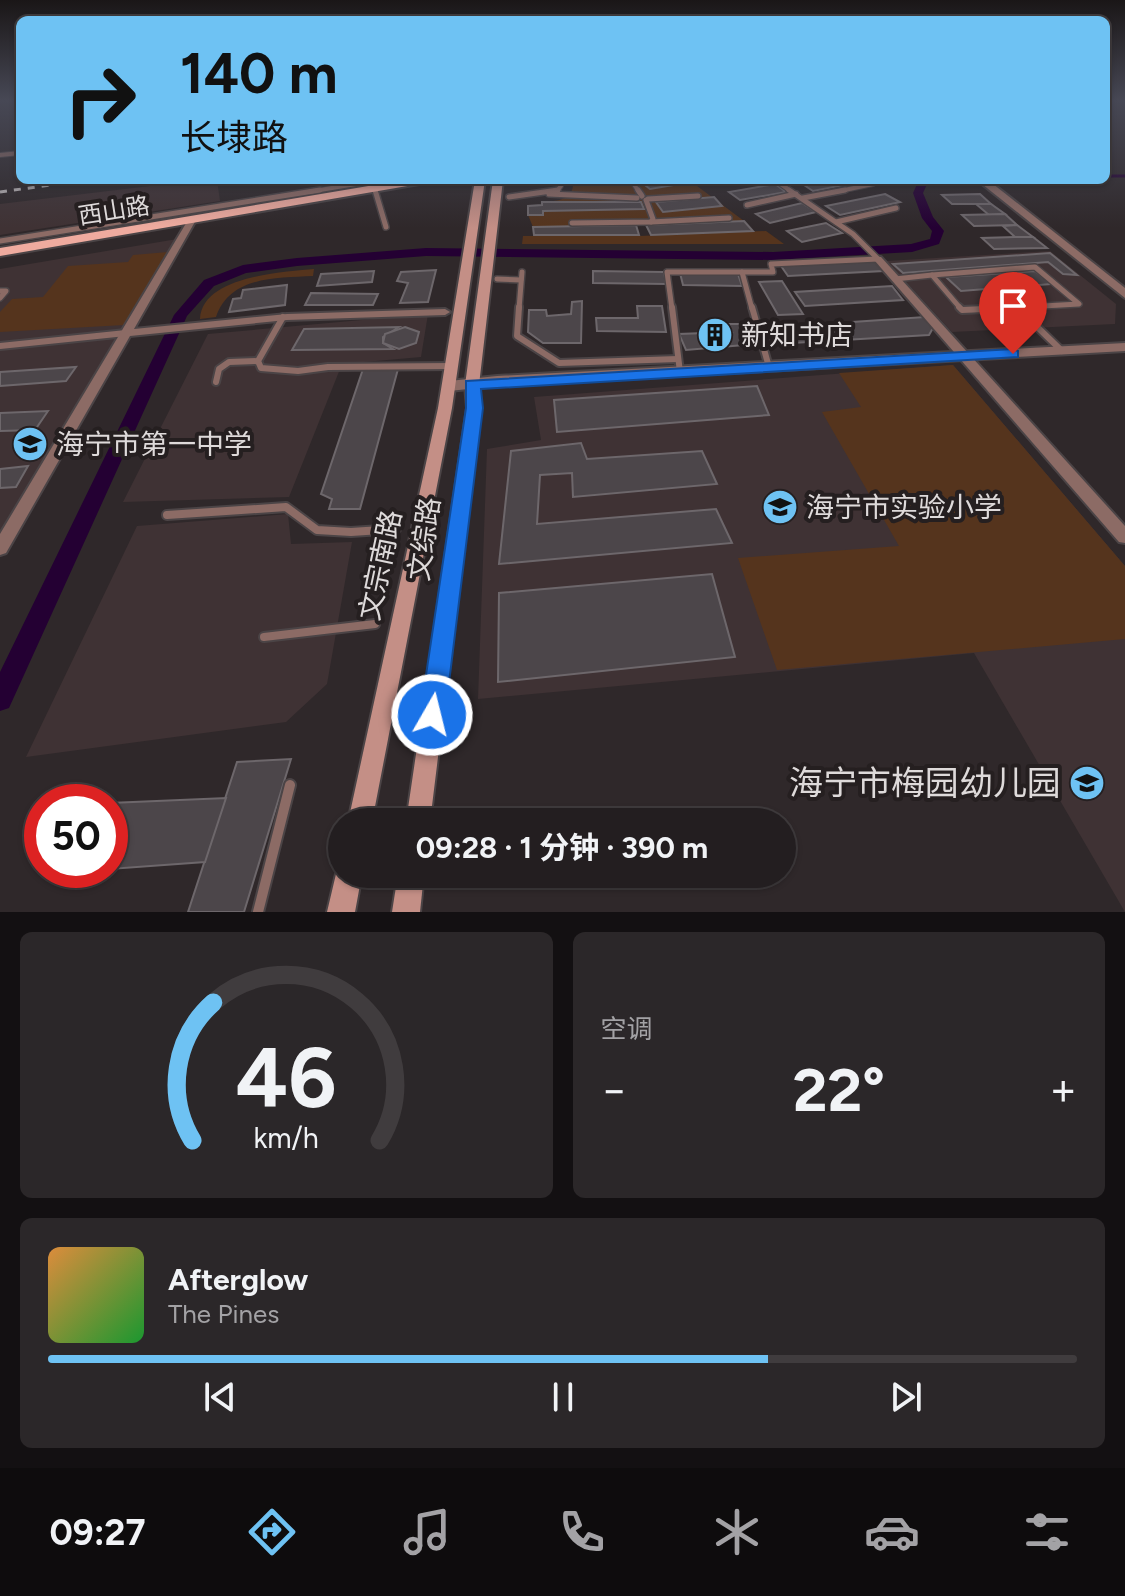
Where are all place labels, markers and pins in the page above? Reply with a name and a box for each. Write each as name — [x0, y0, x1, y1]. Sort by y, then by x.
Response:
pin — [979, 272, 1047, 354]
building icon: 新知书店 — [696, 316, 734, 354]
place label: 新知书店 — [741, 318, 853, 352]
school or university icon: 海宁市第一中学 — [11, 425, 49, 463]
place label: 海宁市第一中学 — [56, 427, 252, 461]
school or university icon: 海宁市实验小学 — [761, 488, 799, 526]
place label: 海宁市实验小学 — [806, 490, 1002, 524]
place label: 海宁市梅园幼儿园 — [789, 763, 1061, 804]
school or university icon: 海宁市梅园幼儿园 — [1068, 764, 1106, 802]

